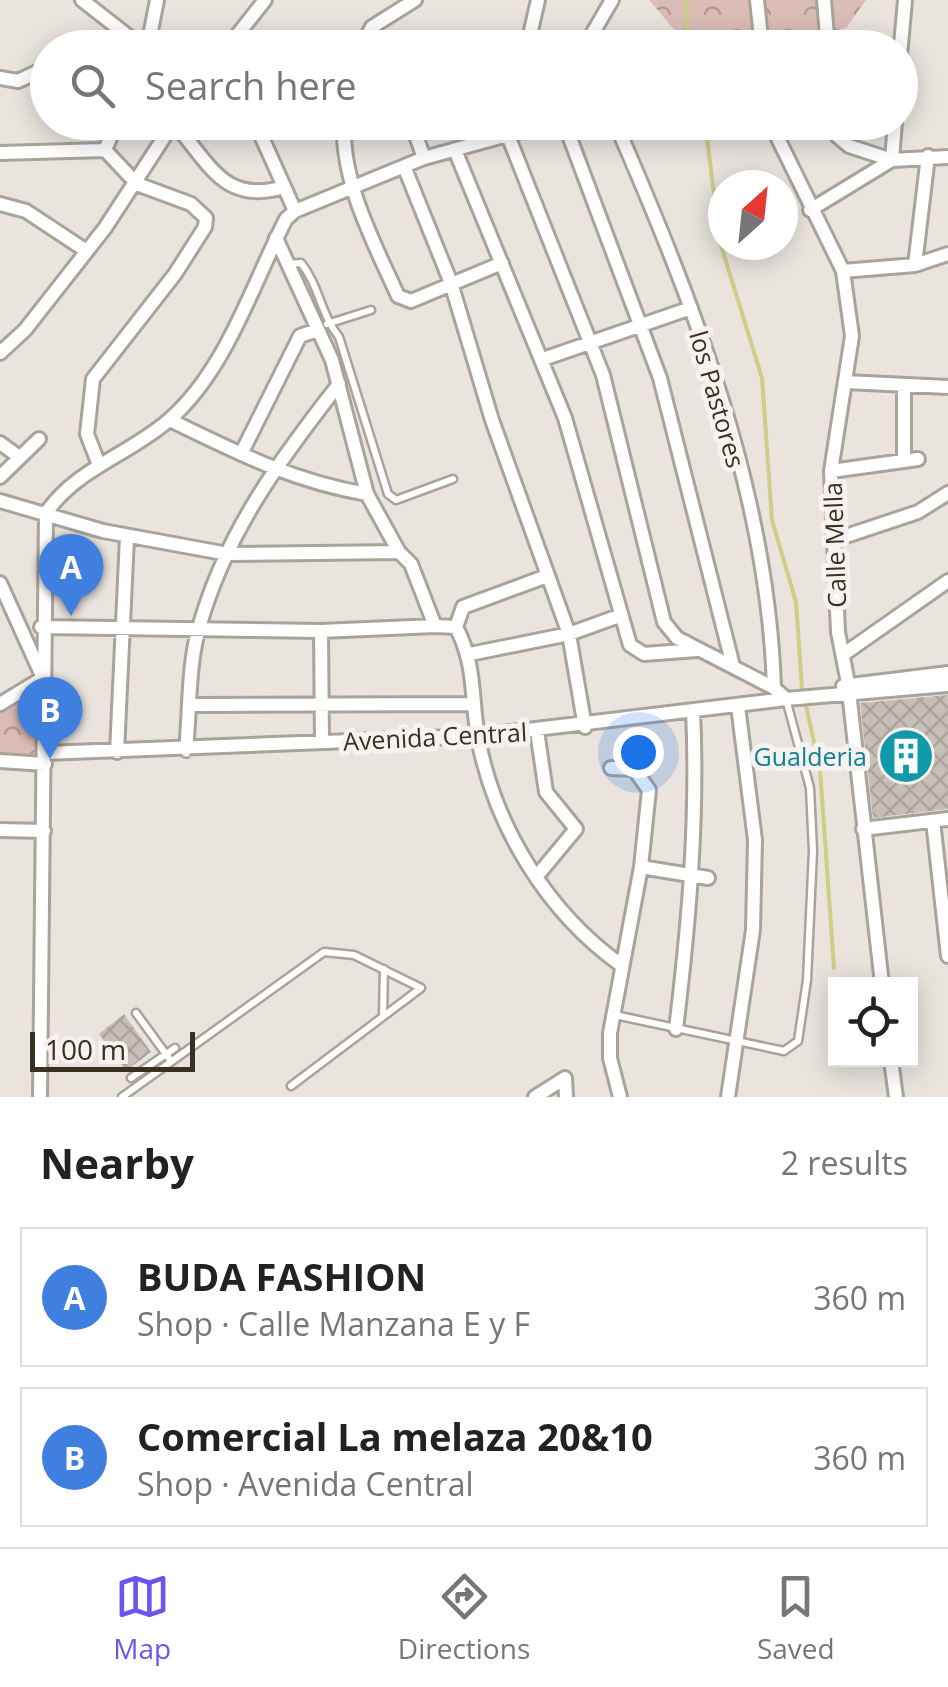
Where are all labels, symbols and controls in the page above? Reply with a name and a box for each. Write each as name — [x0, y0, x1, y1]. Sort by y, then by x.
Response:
search box — [30, 30, 918, 140]
icon: search — [65, 58, 120, 113]
text: Search here — [145, 59, 357, 111]
north arrow — [708, 170, 798, 260]
street label: los Pastores — [682, 327, 754, 471]
street label: Calle Mella — [815, 482, 853, 608]
pin: A — [38, 534, 104, 616]
pin: B — [18, 676, 82, 759]
street label: Avenida Central — [342, 714, 528, 758]
building icon: Gualderia — [876, 726, 936, 786]
your location — [613, 727, 664, 778]
place label: Gualderia — [754, 739, 867, 773]
map controls — [828, 977, 918, 1067]
button: locate — [828, 977, 918, 1067]
scale bar — [30, 1027, 195, 1072]
text: 100 m — [45, 1030, 126, 1068]
text: Nearby — [40, 1134, 194, 1191]
text: 2 results — [781, 1141, 908, 1184]
text: BUDA FASHION — [137, 1250, 426, 1302]
text: A — [63, 1276, 86, 1319]
text: 360 m — [813, 1276, 906, 1319]
text: Shop · Calle Manzana E y F — [137, 1302, 530, 1345]
text: Comercial La melaza 20&10 — [137, 1410, 653, 1462]
text: B — [64, 1436, 85, 1479]
text: 360 m — [813, 1436, 906, 1479]
text: Shop · Avenida Central — [137, 1462, 474, 1505]
tab: Map — [113, 1569, 171, 1667]
tab: Directions — [398, 1569, 530, 1667]
tab: Saved — [757, 1569, 835, 1667]

